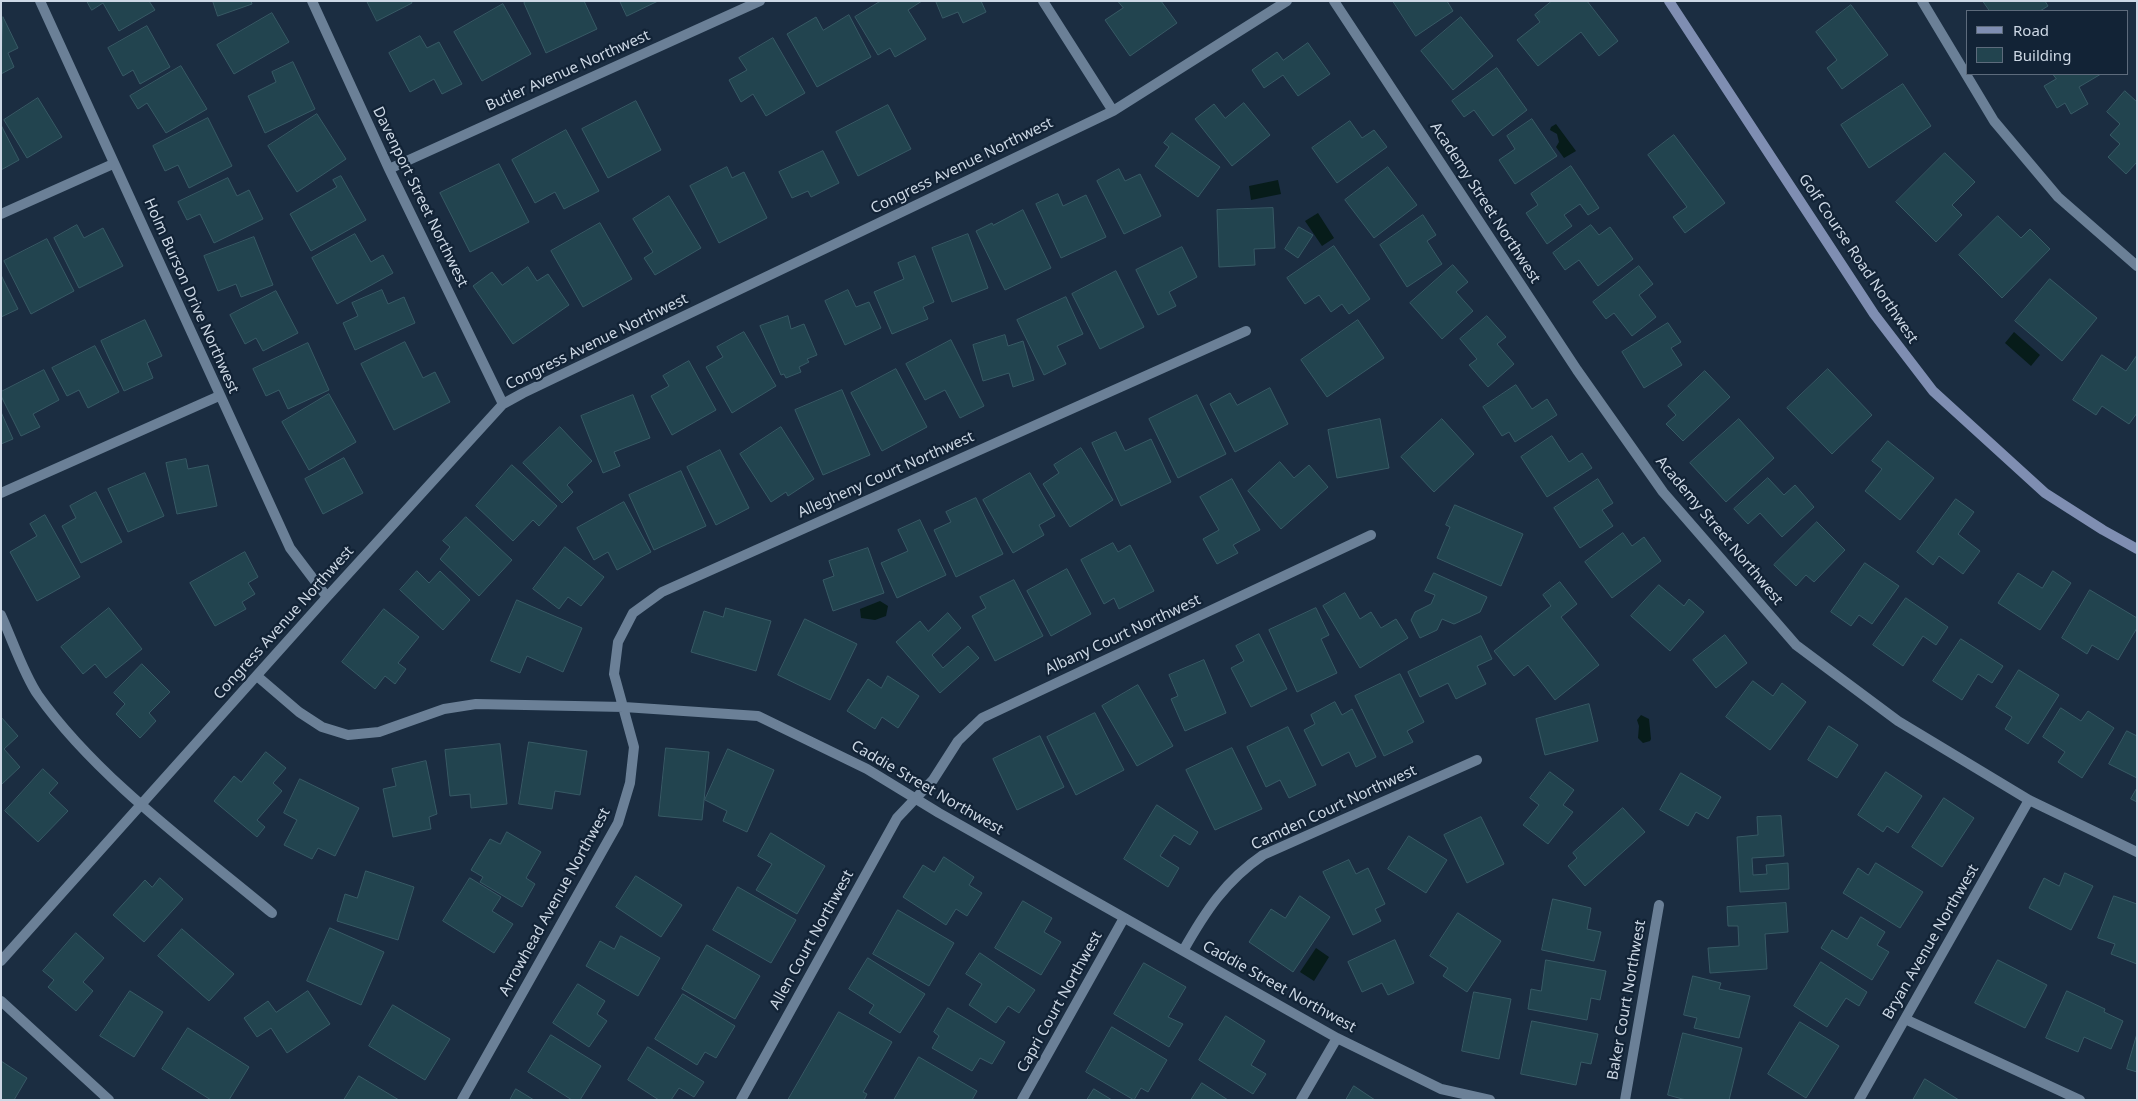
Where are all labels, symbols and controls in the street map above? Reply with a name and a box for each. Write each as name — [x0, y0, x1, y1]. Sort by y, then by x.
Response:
legend — [1966, 10, 2128, 75]
text: Road — [2013, 20, 2049, 40]
street label: Butler Avenue Northwest — [483, 27, 653, 115]
text: Building — [2013, 45, 2071, 65]
street label: Davenport Street Northwest — [368, 104, 472, 290]
street label: Congress Avenue Northwest — [868, 114, 1056, 218]
street label: Academy Street Northwest — [1426, 119, 1544, 287]
street label: Golf Course Road Northwest — [1794, 171, 1922, 347]
street label: Holm Burson Drive Northwest — [140, 196, 242, 396]
street label: Congress Avenue Northwest — [503, 290, 691, 394]
street label: Allegheny Court Northwest — [795, 428, 977, 522]
street label: Academy Street Northwest — [1652, 453, 1786, 609]
street label: Congress Avenue Northwest — [210, 542, 358, 704]
street label: Albany Court Northwest — [1042, 591, 1204, 679]
street label: Caddie Street Northwest — [848, 737, 1006, 839]
street label: Camden Court Northwest — [1248, 762, 1420, 854]
street label: Arrowhead Avenue Northwest — [496, 805, 614, 999]
street label: Bryan Avenue Northwest — [1879, 861, 1983, 1023]
street label: Allen Court Northwest — [766, 867, 858, 1013]
street label: Baker Court Northwest — [1604, 919, 1650, 1081]
street label: Capri Court Northwest — [1014, 928, 1106, 1076]
street label: Caddie Street Northwest — [1199, 937, 1359, 1037]

